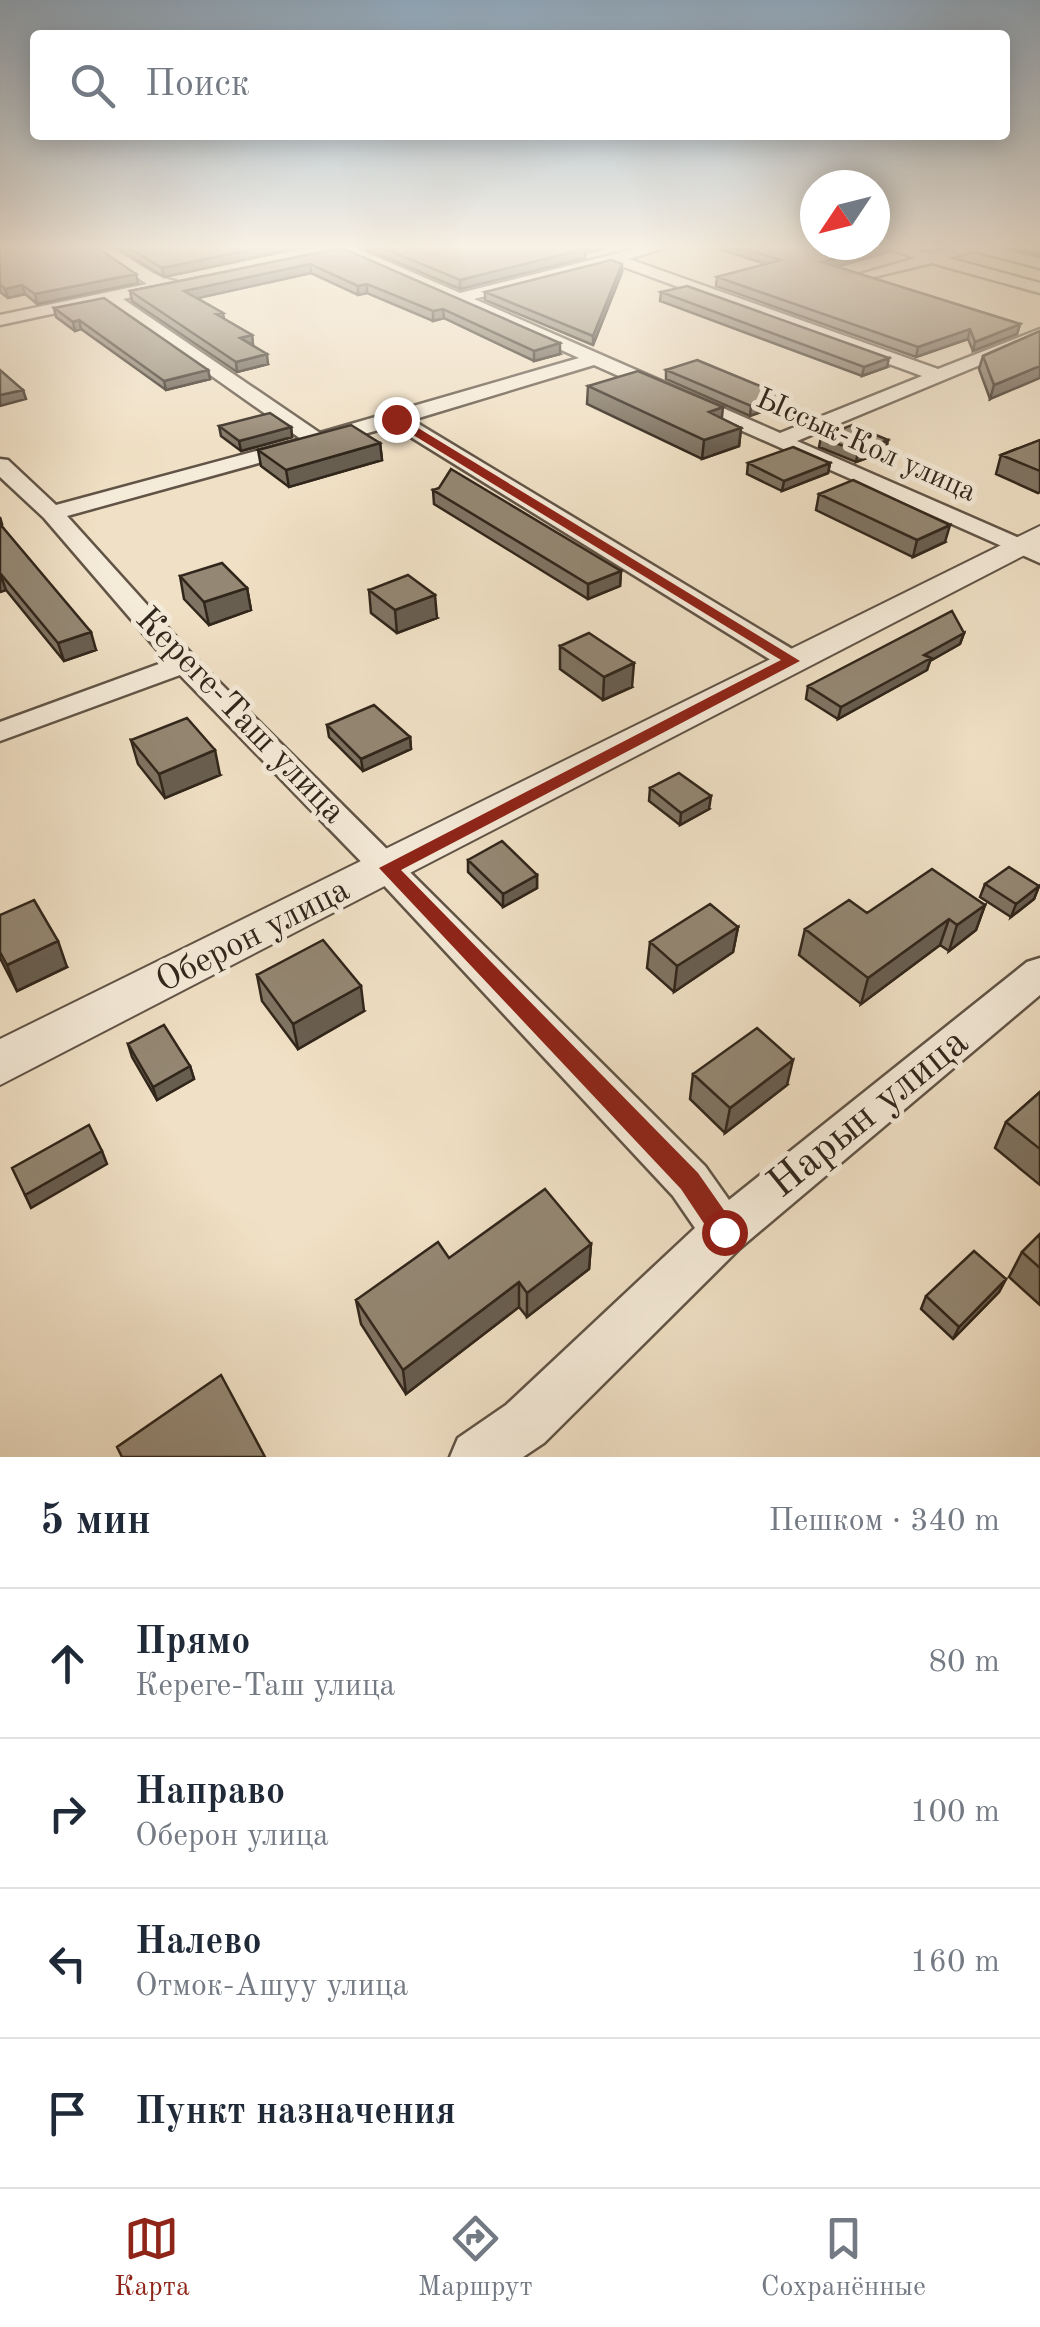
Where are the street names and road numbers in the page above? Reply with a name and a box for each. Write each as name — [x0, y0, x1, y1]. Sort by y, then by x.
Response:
street label: Ыссык-Кол улица — [751, 384, 981, 508]
street label: Кереге-Таш улица — [129, 601, 351, 831]
street label: Оберон улица — [151, 872, 355, 1000]
street label: Нарын улица — [761, 1021, 977, 1207]

